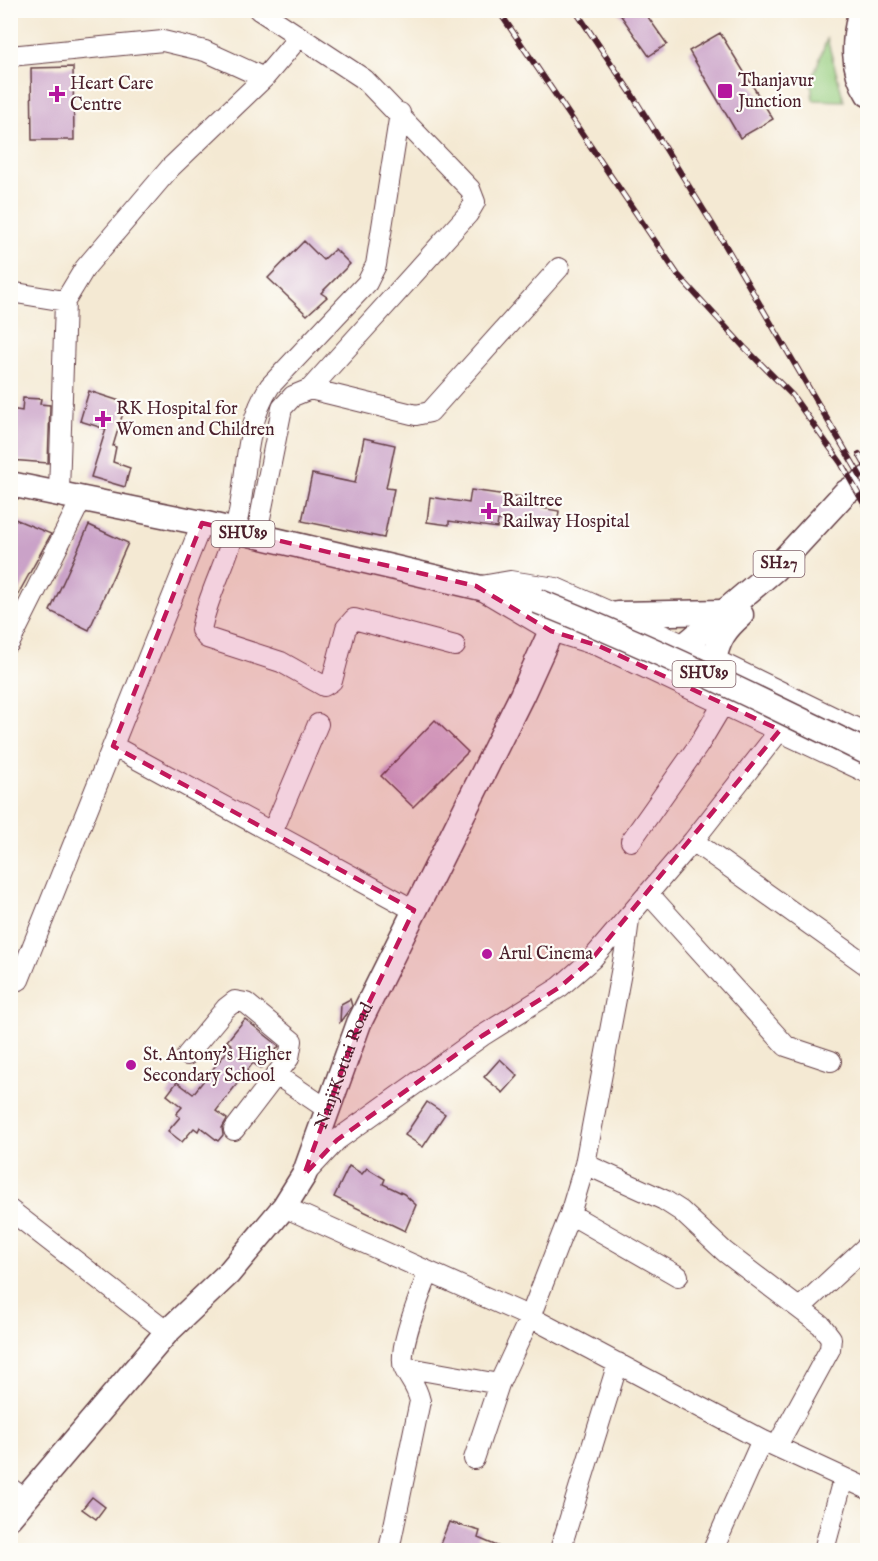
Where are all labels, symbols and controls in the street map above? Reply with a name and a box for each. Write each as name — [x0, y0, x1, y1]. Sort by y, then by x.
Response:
place label: Thanjavur Junction — [736, 70, 814, 114]
place label: Heart Care Centre — [70, 73, 154, 117]
marker: Thanjavur Junction — [716, 82, 734, 100]
marker: Heart Care Centre — [48, 85, 66, 103]
place label: RK Hospital for Women and Children — [116, 398, 275, 442]
marker: RK Hospital for Women and Children — [94, 410, 112, 428]
place label: Railtree Railway Hospital — [502, 490, 630, 534]
marker: Railtree Railway Hospital — [480, 502, 498, 520]
road number: SHU89 — [212, 521, 274, 547]
road number: SH27 — [754, 551, 804, 577]
road number: SHU89 — [672, 661, 736, 687]
place label: Arul Cinema — [498, 943, 593, 966]
marker: Arul Cinema — [480, 947, 494, 961]
street label: NanjiKottai Road — [310, 998, 379, 1133]
place label: St. Antony's Higher Secondary School — [143, 1044, 292, 1088]
marker: St. Antony's Higher Secondary School — [124, 1058, 138, 1072]

